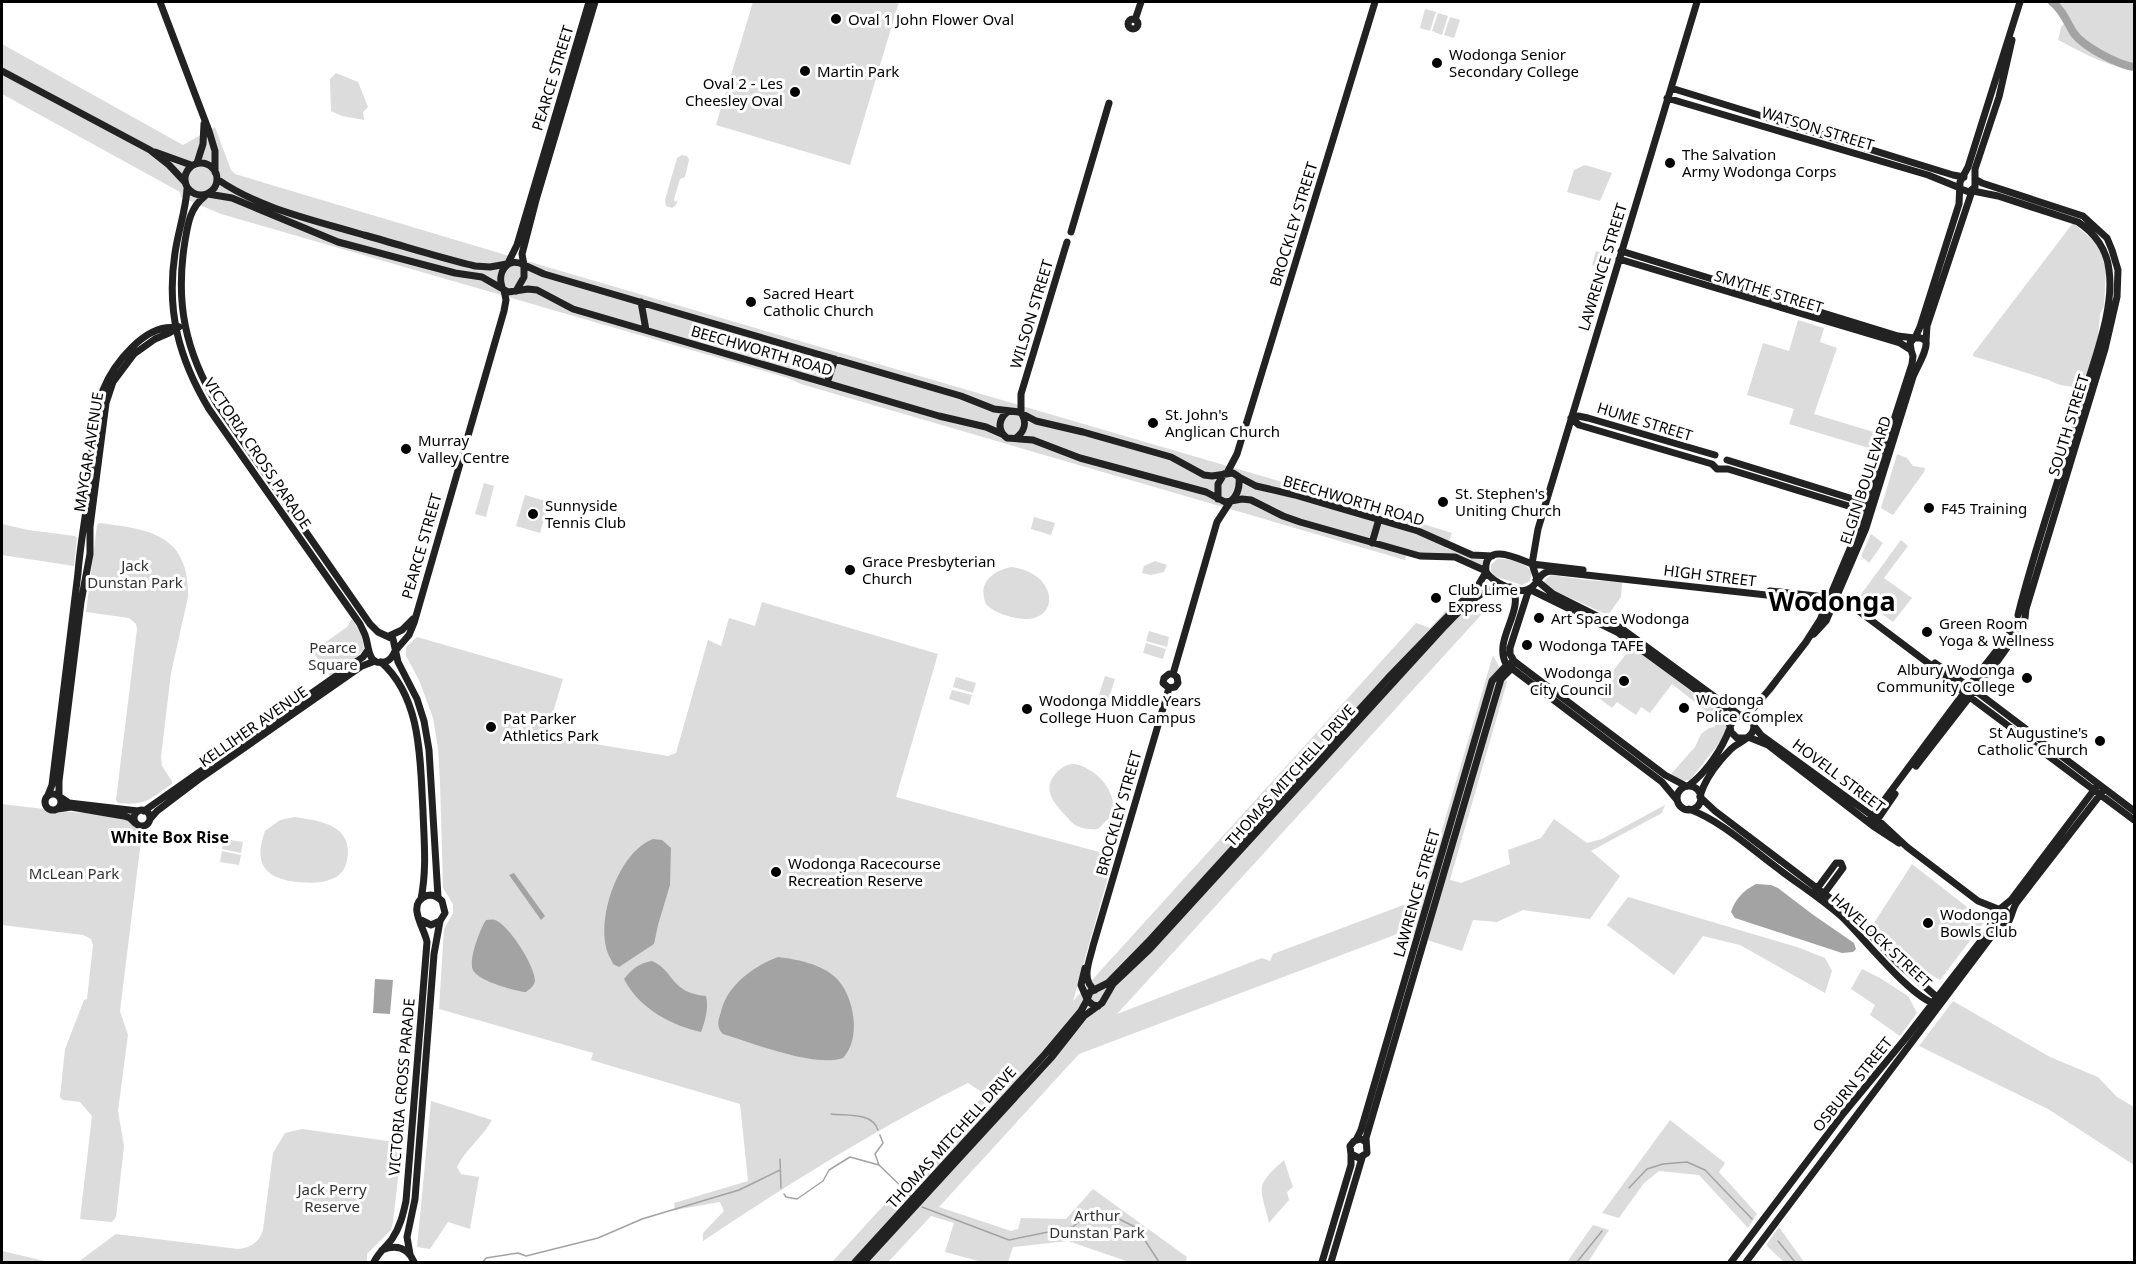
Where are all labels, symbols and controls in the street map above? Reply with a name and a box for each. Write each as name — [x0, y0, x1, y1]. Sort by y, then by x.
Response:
place label: Oval 1 John Flower Oval — [848, 9, 1014, 29]
marker: Oval 1 John Flower Oval — [829, 12, 843, 26]
street label: PEARCE STREET — [527, 22, 578, 133]
place label: Wodonga Senior Secondary College — [1449, 44, 1579, 81]
marker: Wodonga Senior Secondary College — [1430, 56, 1444, 70]
place label: Martin Park — [817, 61, 899, 81]
marker: Martin Park — [798, 64, 812, 78]
place label: Oval 2 - Les Cheesley Oval — [685, 73, 783, 110]
marker: Oval 2 - Les Cheesley Oval — [788, 85, 802, 99]
street label: WATSON STREET — [1759, 101, 1877, 155]
place label: The Salvation Army Wodonga Corps — [1682, 144, 1836, 181]
marker: The Salvation Army Wodonga Corps — [1663, 156, 1677, 170]
street label: BROCKLEY STREET — [1265, 159, 1322, 289]
street label: LAWRENCE STREET — [1573, 200, 1631, 333]
street label: WILSON STREET — [1005, 256, 1057, 371]
street label: SMYTHE STREET — [1712, 265, 1827, 317]
place label: Sacred Heart Catholic Church — [763, 283, 874, 320]
marker: Sacred Heart Catholic Church — [744, 295, 758, 309]
street label: BEECHWORTH ROAD — [689, 320, 835, 380]
street label: SOUTH STREET — [2043, 371, 2093, 478]
street label: VICTORIA CROSS PARADE — [200, 374, 316, 532]
street label: MAYGAR AVENUE — [69, 391, 107, 513]
street label: HUME STREET — [1595, 397, 1696, 445]
place label: St. John's Anglican Church — [1165, 404, 1280, 441]
street label: ELGIN BOULEVARD — [1835, 413, 1895, 547]
marker: St. John's Anglican Church — [1146, 416, 1160, 430]
place label: Murray Valley Centre — [418, 430, 510, 467]
marker: Murray Valley Centre — [399, 442, 413, 456]
street label: BEECHWORTH ROAD — [1281, 470, 1427, 530]
place label: St. Stephen's Uniting Church — [1455, 483, 1561, 520]
street label: PEARCE STREET — [396, 490, 446, 601]
place label: Sunnyside Tennis Club — [545, 495, 626, 532]
marker: St. Stephen's Uniting Church — [1436, 495, 1450, 509]
place label: F45 Training — [1941, 498, 2027, 518]
marker: F45 Training — [1922, 501, 1936, 515]
marker: Sunnyside Tennis Club — [526, 507, 540, 521]
place label: Grace Presbyterian Church — [862, 551, 996, 588]
park label: Jack Dunstan Park — [87, 555, 183, 592]
street label: HIGH STREET — [1663, 559, 1758, 591]
marker: Grace Presbyterian Church — [843, 563, 857, 577]
place label: Club Lime Express — [1448, 579, 1518, 616]
district label: Wodonga — [1768, 582, 1896, 619]
marker: Club Lime Express — [1429, 591, 1443, 605]
place label: Art Space Wodonga — [1551, 608, 1689, 628]
marker: Art Space Wodonga — [1532, 611, 1546, 625]
place label: Green Room Yoga & Wellness — [1939, 613, 2054, 650]
marker: Green Room Yoga & Wellness — [1920, 625, 1934, 639]
place label: Wodonga TAFE — [1539, 635, 1644, 655]
park label: Pearce Square — [308, 637, 358, 674]
marker: Wodonga TAFE — [1520, 638, 1534, 652]
place label: Albury Wodonga Community College — [1877, 659, 2015, 696]
place label: Wodonga City Council — [1530, 662, 1612, 699]
marker: Albury Wodonga Community College — [2020, 671, 2034, 685]
marker: Wodonga City Council — [1617, 674, 1631, 688]
street label: KELLIHER AVENUE — [195, 681, 311, 771]
place label: Wodonga Police Complex — [1696, 689, 1803, 726]
place label: Wodonga Middle Years College Huon Campus — [1039, 690, 1201, 727]
street label: THOMAS MITCHELL DRIVE — [1221, 700, 1359, 850]
marker: Wodonga Police Complex — [1677, 701, 1691, 715]
marker: Wodonga Middle Years College Huon Campus — [1020, 702, 1034, 716]
place label: Pat Parker Athletics Park — [503, 708, 599, 745]
marker: Pat Parker Athletics Park — [484, 720, 498, 734]
place label: St Augustine's Catholic Church — [1977, 722, 2088, 759]
street label: HOVELL STREET — [1789, 734, 1890, 817]
marker: St Augustine's Catholic Church — [2093, 734, 2107, 748]
street label: BROCKLEY STREET — [1091, 748, 1146, 878]
district label: White Box Rise — [111, 826, 229, 848]
street label: LAWRENCE STREET — [1388, 826, 1444, 959]
place label: Wodonga Racecourse Recreation Reserve — [788, 853, 941, 890]
park label: McLean Park — [29, 863, 119, 883]
marker: Wodonga Racecourse Recreation Reserve — [769, 865, 783, 879]
street label: HAVELOCK STREET — [1828, 888, 1937, 992]
place label: Wodonga Bowls Club — [1940, 904, 2017, 941]
marker: Wodonga Bowls Club — [1921, 916, 1935, 930]
street label: VICTORIA CROSS PARADE — [383, 997, 419, 1177]
street label: OSBURN STREET — [1808, 1032, 1897, 1135]
street label: THOMAS MITCHELL DRIVE — [882, 1062, 1020, 1212]
park label: Jack Perry Reserve — [295, 1179, 367, 1216]
park label: Arthur Dunstan Park — [1049, 1205, 1145, 1242]

